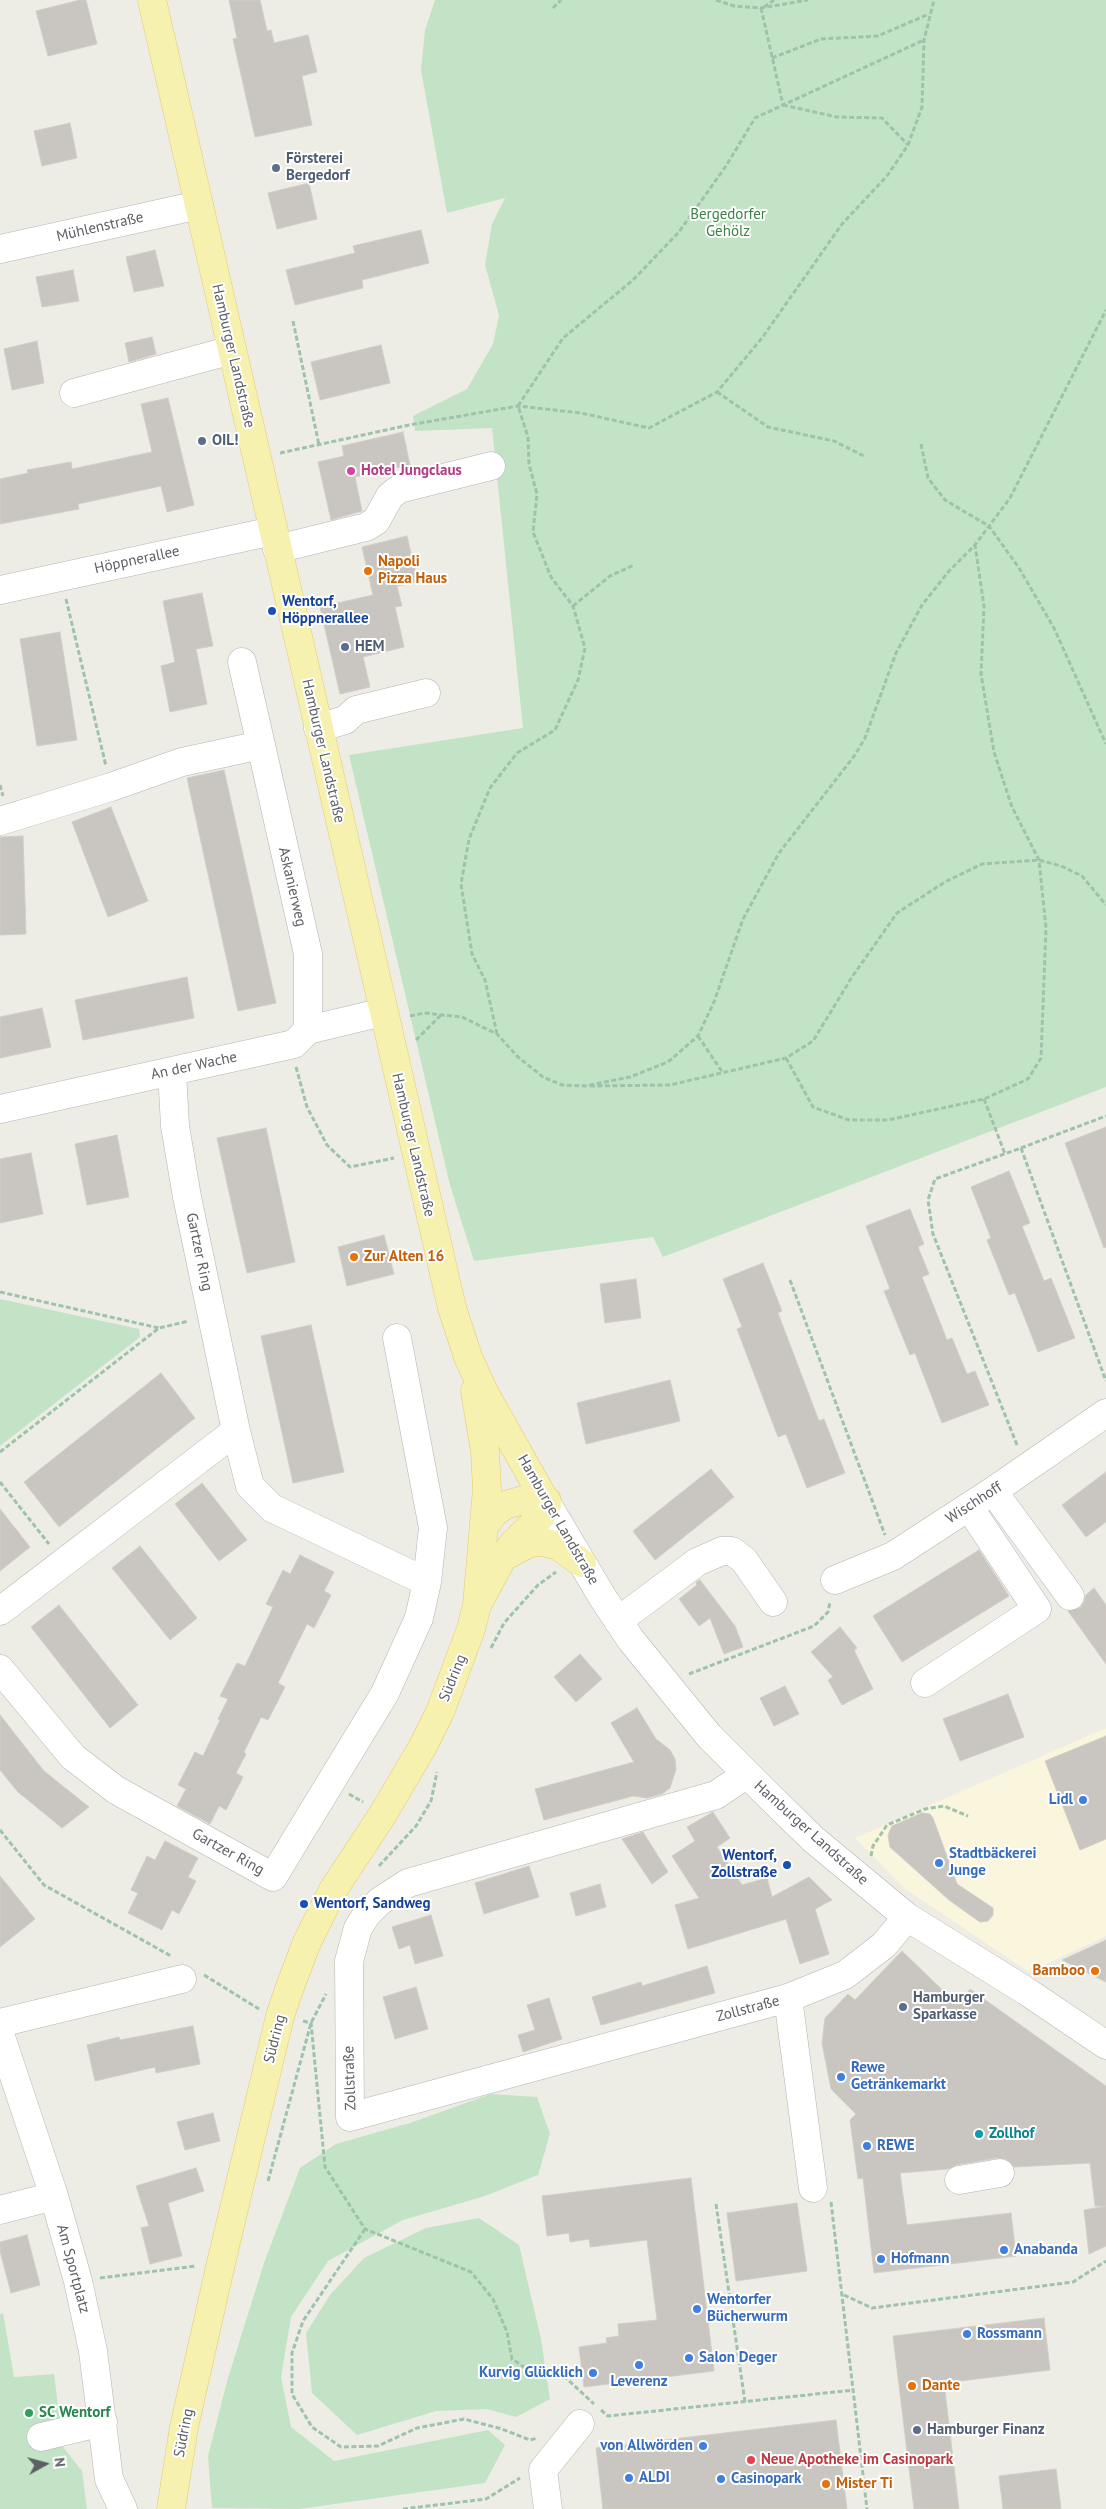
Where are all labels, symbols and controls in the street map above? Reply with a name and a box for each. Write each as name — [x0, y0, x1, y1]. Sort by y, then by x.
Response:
place label: Försterei Bergedorf — [286, 150, 350, 185]
marker: Försterei Bergedorf — [270, 162, 282, 174]
park label: Bergedorfer Gehölz — [690, 206, 766, 241]
street label: Mühlenstraße — [55, 208, 145, 246]
street label: Hamburger Landstraße — [208, 282, 258, 430]
place label: OIL! — [212, 432, 238, 450]
marker: OIL! — [196, 435, 208, 447]
place label: Hotel Jungclaus — [361, 462, 462, 480]
marker: Hotel Jungclaus — [345, 465, 357, 477]
street label: Höppnerallee — [93, 542, 181, 578]
place label: Napoli Pizza Haus — [378, 553, 447, 588]
marker: Napoli Pizza Haus — [362, 565, 374, 577]
place label: Wentorf, Höppnerallee — [282, 593, 369, 628]
marker: Wentorf, Höppnerallee — [266, 605, 278, 617]
place label: HEM — [355, 638, 385, 656]
marker: HEM — [339, 641, 351, 653]
street label: Hamburger Landstraße — [298, 677, 348, 825]
street label: Askanierweg — [274, 845, 310, 929]
street label: An der Wache — [149, 1048, 239, 1084]
street label: Hamburger Landstraße — [388, 1071, 438, 1219]
street label: Gartzer Ring — [182, 1211, 216, 1293]
place label: Zur Alten 16 — [364, 1248, 444, 1266]
marker: Zur Alten 16 — [348, 1251, 360, 1263]
street label: Hamburger Landstraße — [513, 1452, 603, 1588]
street label: Wischhoff — [943, 1478, 1005, 1528]
street label: Südring — [435, 1652, 471, 1704]
street label: Hamburger Landstraße — [750, 1777, 872, 1889]
place label: Lidl — [1049, 1791, 1073, 1809]
marker: Lidl — [1077, 1794, 1089, 1806]
street label: Gartzer Ring — [189, 1825, 267, 1879]
place label: Stadtbäckerei Junge — [949, 1845, 1037, 1880]
place label: Wentorf, Zollstraße — [711, 1847, 777, 1882]
marker: Stadtbäckerei Junge — [933, 1857, 945, 1869]
marker: Wentorf, Zollstraße — [781, 1859, 793, 1871]
place label: Wentorf, Sandweg — [314, 1895, 430, 1913]
marker: Wentorf, Sandweg — [298, 1898, 310, 1910]
place label: Bamboo — [1032, 1962, 1085, 1980]
marker: Bamboo — [1089, 1965, 1101, 1977]
place label: Hamburger Sparkasse — [913, 1989, 985, 2024]
street label: Zollstraße — [714, 1992, 782, 2026]
marker: Hamburger Sparkasse — [897, 2001, 909, 2013]
street label: Südring — [260, 2013, 290, 2065]
street label: Zollstraße — [340, 2045, 360, 2111]
place label: Rewe Getränkemarkt — [851, 2059, 946, 2094]
marker: Rewe Getränkemarkt — [835, 2071, 847, 2083]
place label: Zollhof — [989, 2125, 1034, 2143]
marker: Zollhof — [973, 2128, 985, 2140]
place label: REWE — [877, 2137, 915, 2155]
marker: REWE — [861, 2140, 873, 2152]
street label: Am Sportplatz — [52, 2223, 94, 2315]
place label: Anabanda — [1014, 2241, 1078, 2259]
marker: Anabanda — [998, 2244, 1010, 2256]
place label: Hofmann — [891, 2250, 949, 2268]
marker: Hofmann — [875, 2253, 887, 2265]
place label: Wentorfer Bücherwurm — [707, 2291, 788, 2326]
marker: Wentorfer Bücherwurm — [691, 2303, 703, 2315]
place label: Rossmann — [977, 2325, 1042, 2343]
marker: Rossmann — [961, 2328, 973, 2340]
place label: Salon Deger — [699, 2349, 777, 2367]
marker: Salon Deger — [683, 2352, 695, 2364]
marker: Leverenz — [633, 2359, 645, 2371]
place label: Kurvig Glücklich — [479, 2364, 583, 2382]
marker: Kurvig Glücklich — [587, 2367, 599, 2379]
place label: Leverenz — [610, 2373, 668, 2391]
place label: Dante — [922, 2377, 960, 2395]
marker: Dante — [906, 2380, 918, 2392]
place label: SC Wentorf — [39, 2404, 110, 2422]
marker: SC Wentorf — [23, 2407, 35, 2419]
street label: Südring — [170, 2407, 198, 2459]
place label: Hamburger Finanz — [927, 2421, 1045, 2439]
marker: Hamburger Finanz — [911, 2424, 923, 2436]
place label: von Allwörden — [600, 2437, 693, 2455]
north arrow — [20, 2439, 70, 2489]
marker: von Allwörden — [697, 2440, 709, 2452]
place label: Neue Apotheke im Casinopark — [761, 2451, 953, 2469]
marker: Neue Apotheke im Casinopark — [745, 2454, 757, 2466]
text: N — [50, 2457, 69, 2468]
place label: ALDI — [639, 2469, 670, 2487]
place label: Casinopark — [731, 2470, 801, 2488]
marker: ALDI — [623, 2472, 635, 2484]
marker: Casinopark — [715, 2473, 727, 2485]
place label: Mister Ti — [836, 2475, 893, 2493]
marker: Mister Ti — [820, 2478, 832, 2490]

